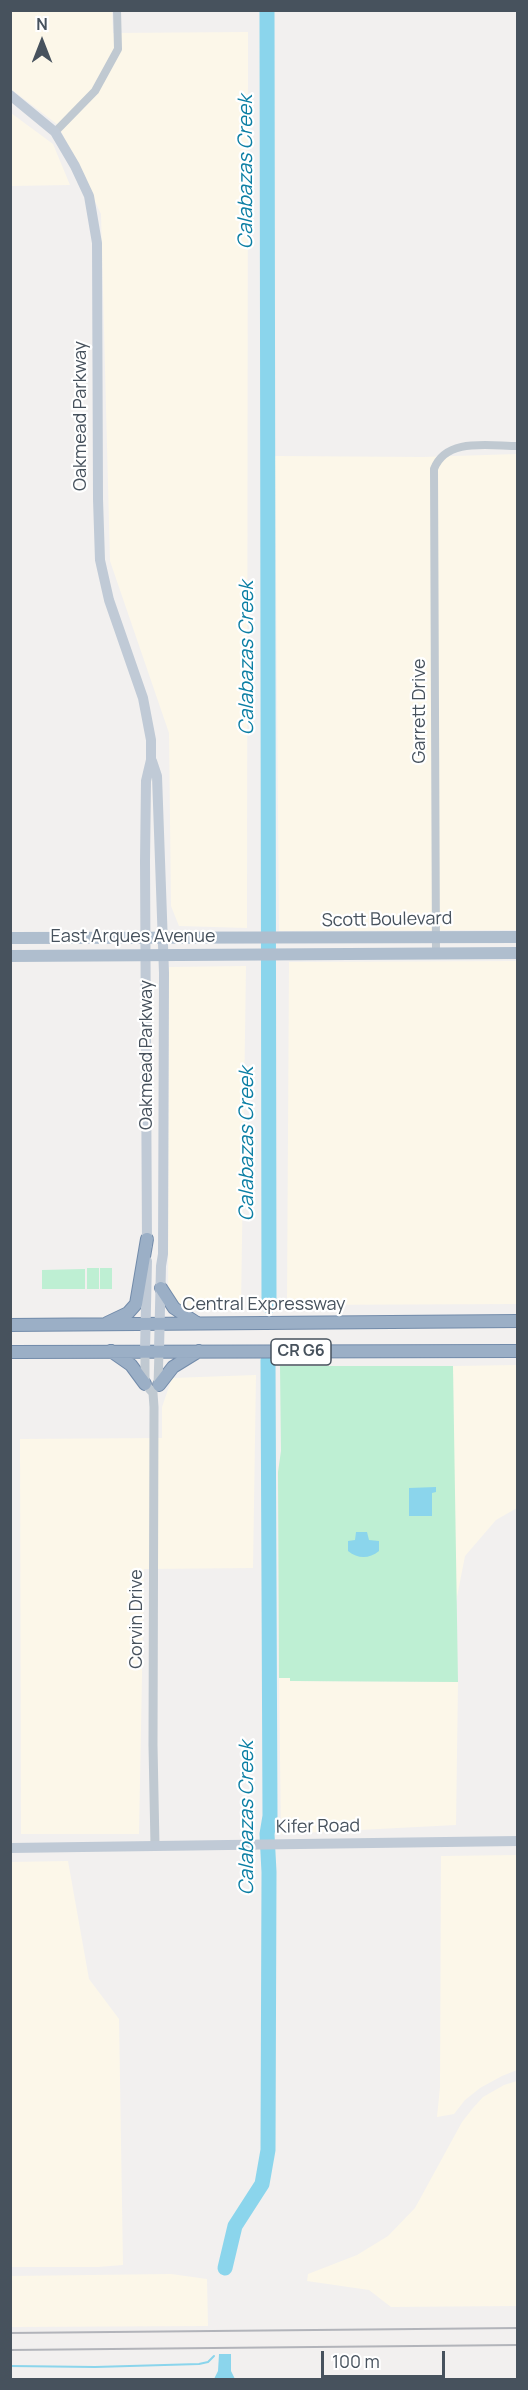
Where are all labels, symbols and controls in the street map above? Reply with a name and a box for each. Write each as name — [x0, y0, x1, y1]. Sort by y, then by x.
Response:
north arrow — [12, 12, 72, 72]
text: N — [36, 13, 48, 35]
water label: Calabazas Creek — [234, 95, 258, 249]
street label: Oakmead Parkway — [70, 341, 92, 491]
water label: Calabazas Creek — [235, 581, 259, 735]
street label: Garrett Drive — [409, 658, 431, 764]
street label: Scott Boulevard — [321, 908, 453, 932]
street label: East Arques Avenue — [51, 926, 215, 948]
street label: Oakmead Parkway — [136, 980, 158, 1130]
water label: Calabazas Creek — [235, 1067, 259, 1221]
street label: Central Expressway — [183, 1294, 345, 1316]
road number: CR G6 — [271, 1339, 331, 1365]
street label: Corvin Drive — [126, 1569, 148, 1669]
water label: Calabazas Creek — [235, 1741, 259, 1895]
street label: Kifer Road — [276, 1815, 360, 1839]
scale bar — [324, 2339, 448, 2377]
text: 100 m — [332, 2349, 380, 2373]

